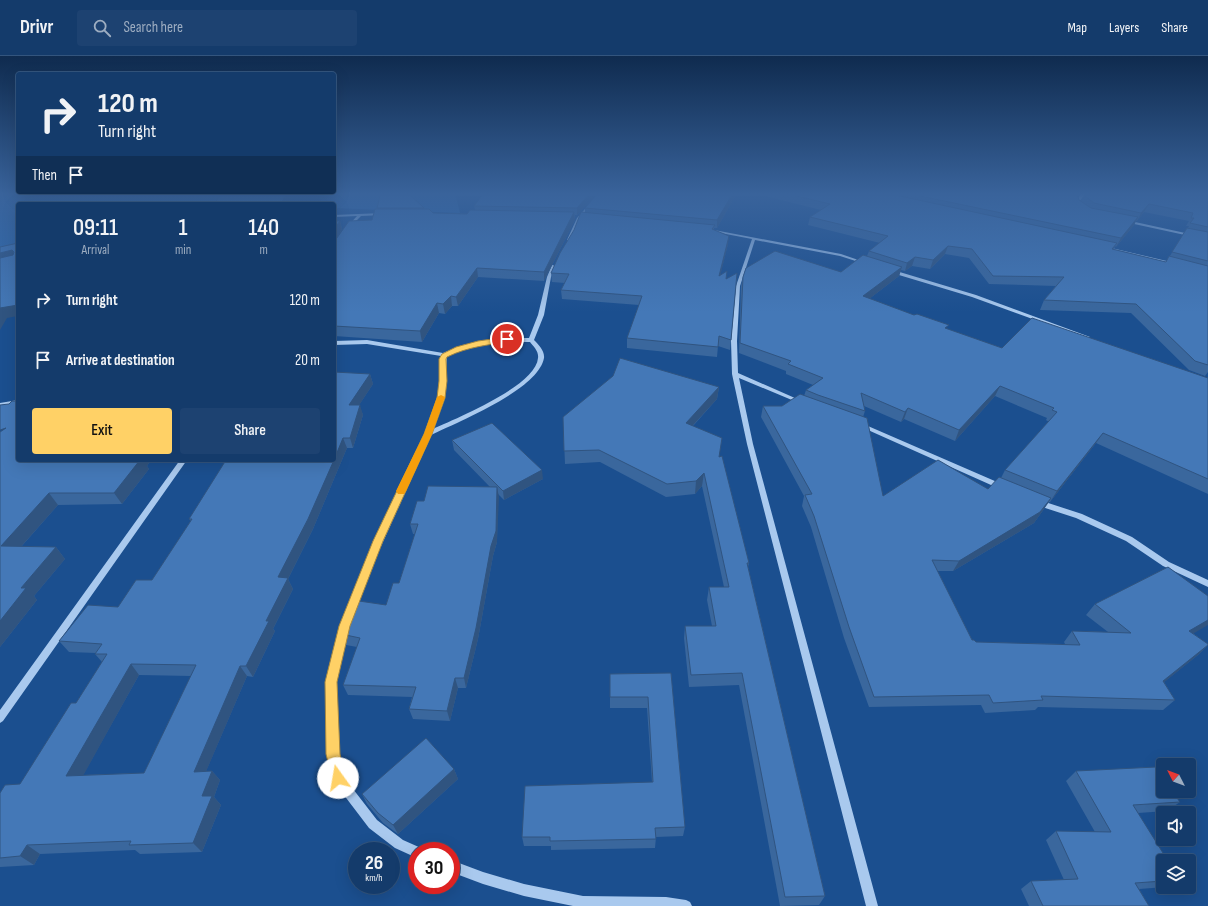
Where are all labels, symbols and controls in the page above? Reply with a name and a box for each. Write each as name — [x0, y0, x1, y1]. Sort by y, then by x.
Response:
search box — [77, 10, 357, 46]
text: Drivr — [20, 16, 53, 39]
icon: search — [91, 17, 113, 39]
text: Search here — [123, 18, 183, 37]
text: Map — [1067, 19, 1087, 36]
text: Layers — [1109, 19, 1139, 36]
text: Share — [1161, 19, 1188, 36]
text: 120 m — [98, 87, 158, 120]
icon: right — [32, 88, 84, 140]
text: Turn right — [98, 121, 156, 142]
icon: arrive — [65, 164, 87, 186]
text: Then — [32, 166, 57, 185]
text: 09:11 — [73, 213, 118, 242]
text: 1 — [179, 213, 188, 242]
text: 140 — [248, 213, 279, 242]
text: Arrival — [81, 242, 109, 258]
text: min — [175, 242, 191, 258]
text: m — [259, 242, 268, 258]
icon: right — [32, 289, 54, 311]
text: Turn right — [66, 291, 118, 310]
text: 120 m — [290, 291, 320, 310]
pin — [490, 322, 524, 356]
icon: arrive — [496, 328, 518, 350]
icon: arrive — [32, 349, 54, 371]
text: Arrive at destination — [66, 351, 175, 370]
text: 20 m — [295, 351, 320, 370]
button: Exit — [32, 408, 172, 454]
button: Share — [180, 408, 320, 454]
position arrow — [317, 757, 359, 799]
north arrow — [1156, 758, 1196, 798]
map controls — [1156, 758, 1196, 894]
button: sound — [1156, 806, 1196, 846]
speed limit sign: 30 — [408, 842, 460, 894]
text: 26 — [365, 851, 383, 875]
button: layers — [1156, 854, 1196, 894]
text: km/h — [365, 872, 383, 884]

